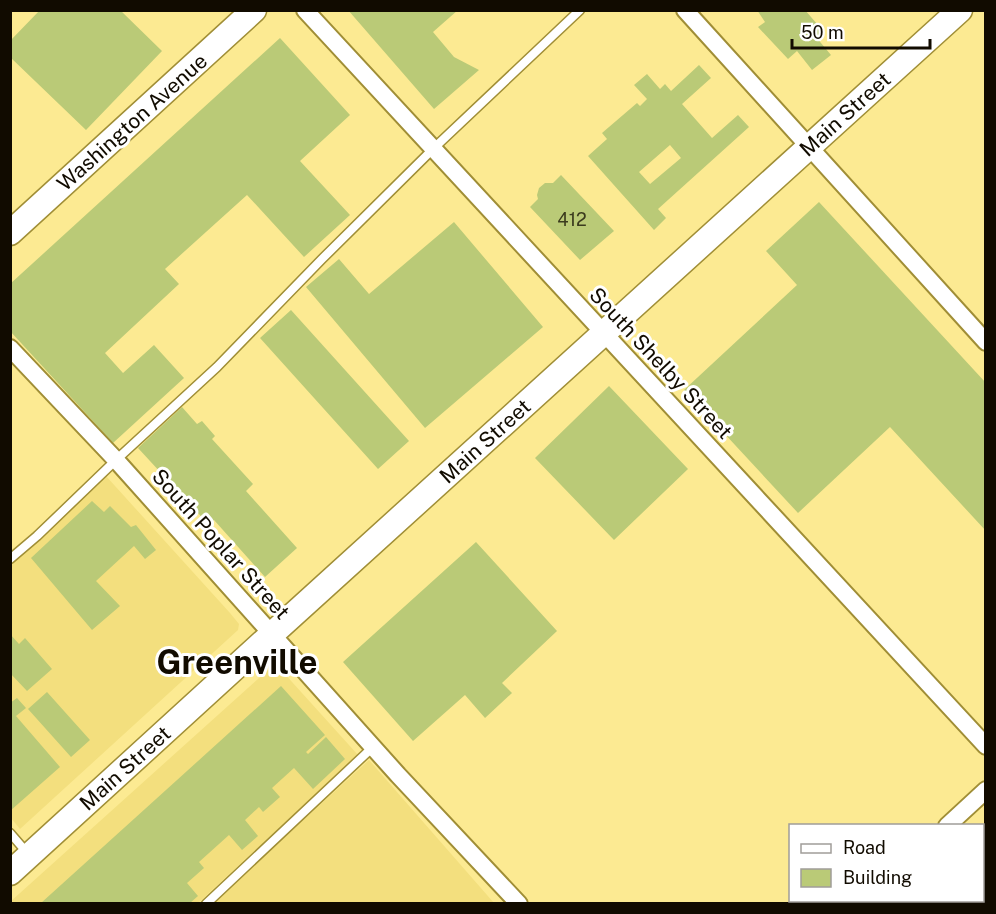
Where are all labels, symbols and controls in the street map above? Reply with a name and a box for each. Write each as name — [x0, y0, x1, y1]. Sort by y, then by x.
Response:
scale bar — [792, 12, 930, 50]
text: 50 m — [801, 22, 844, 43]
street label: Washington Avenue — [52, 48, 212, 196]
street label: Main Street — [794, 67, 896, 161]
house number: 412 — [557, 209, 587, 230]
street label: South Shelby Street — [584, 282, 738, 444]
street label: Main Street — [434, 394, 536, 488]
street label: South Poplar Street — [147, 464, 295, 624]
district label: Greenville — [157, 643, 317, 681]
street label: Main Street — [74, 721, 176, 815]
legend — [789, 824, 984, 902]
text: Road — [843, 837, 886, 858]
text: Building — [843, 867, 912, 888]

